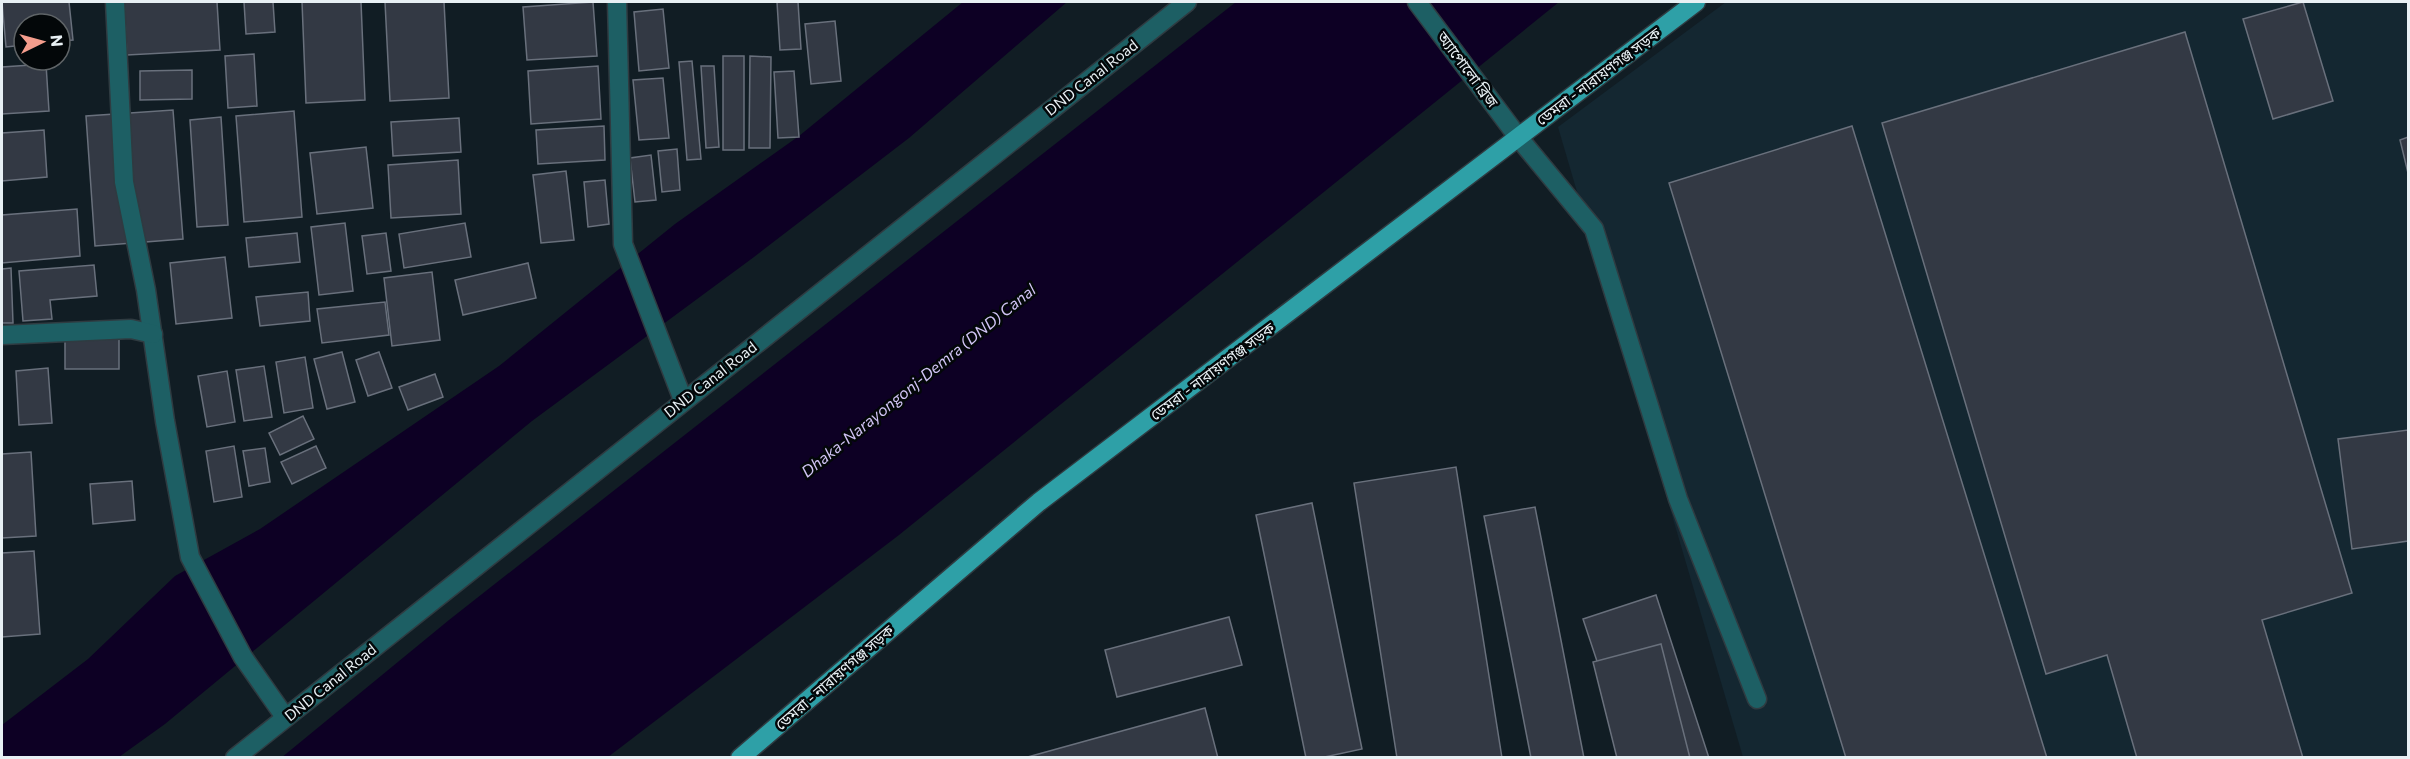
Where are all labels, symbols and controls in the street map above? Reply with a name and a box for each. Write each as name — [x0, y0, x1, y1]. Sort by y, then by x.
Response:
north arrow — [12, 12, 72, 72]
street label: ডেমরা - নারায়ণগঞ্জ সড়ক — [1532, 23, 1664, 129]
street label: অ্যাপোলো ব্রিজ — [1433, 27, 1503, 111]
text: N — [47, 34, 67, 47]
street label: DND Canal Road — [1041, 35, 1141, 119]
water label: Dhaka-Narayongonj-Demra (DND) Canal — [797, 279, 1040, 480]
street label: ডেমরা - নারায়ণগঞ্জ সড়ক — [1146, 318, 1278, 424]
street label: DND Canal Road — [660, 337, 760, 421]
street label: ডেমরা - নারায়ণগঞ্জ সড়ক — [771, 620, 898, 733]
street label: DND Canal Road — [281, 640, 379, 724]

